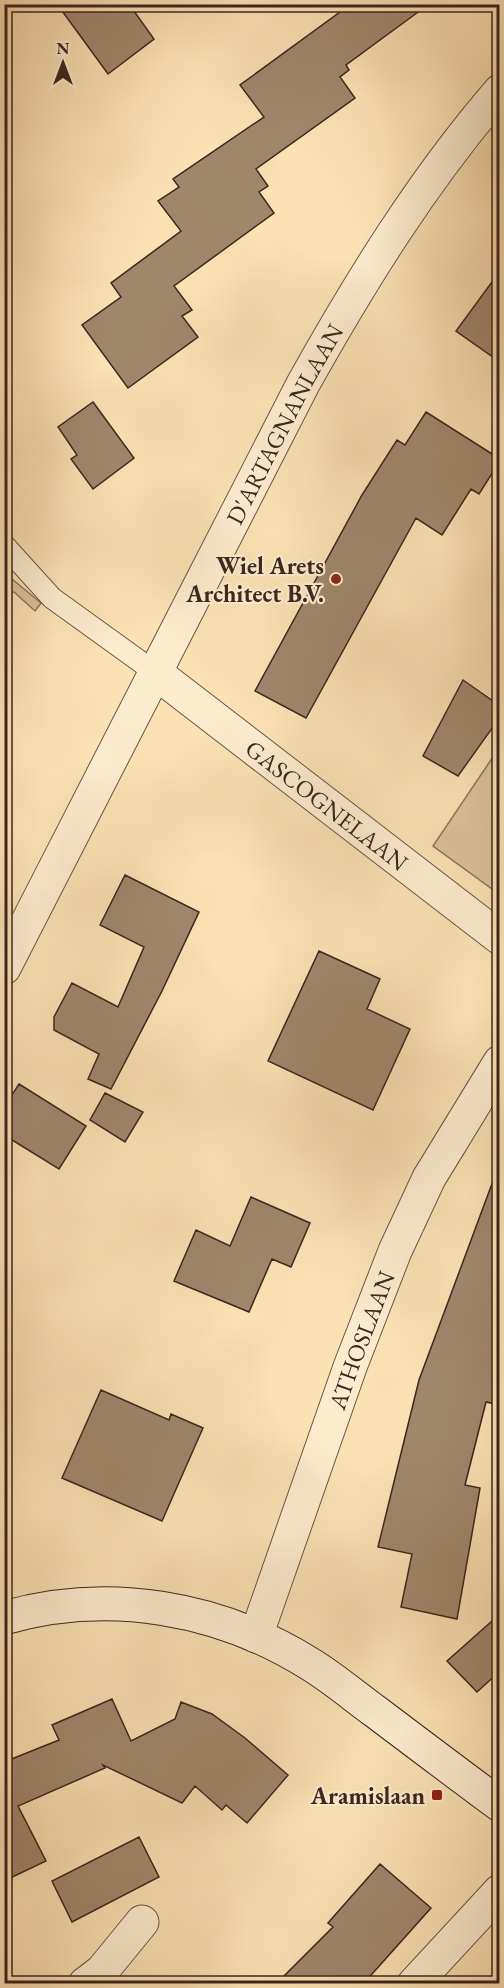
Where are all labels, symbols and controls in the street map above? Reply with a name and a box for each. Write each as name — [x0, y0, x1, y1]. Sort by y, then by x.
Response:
north arrow — [33, 33, 93, 93]
text: N — [57, 38, 70, 59]
street label: D'ARTAGNANLAAN — [218, 318, 350, 529]
place label: Wiel Arets Architect B.V. — [185, 550, 324, 609]
marker: Wiel Arets Architect B.V. — [329, 572, 343, 586]
street label: GASCOGNELAAN — [240, 732, 415, 877]
street label: ATHOSLAAN — [321, 1266, 401, 1414]
place label: Aramislaan — [310, 1780, 425, 1811]
marker: Aramislaan — [430, 1788, 444, 1802]

